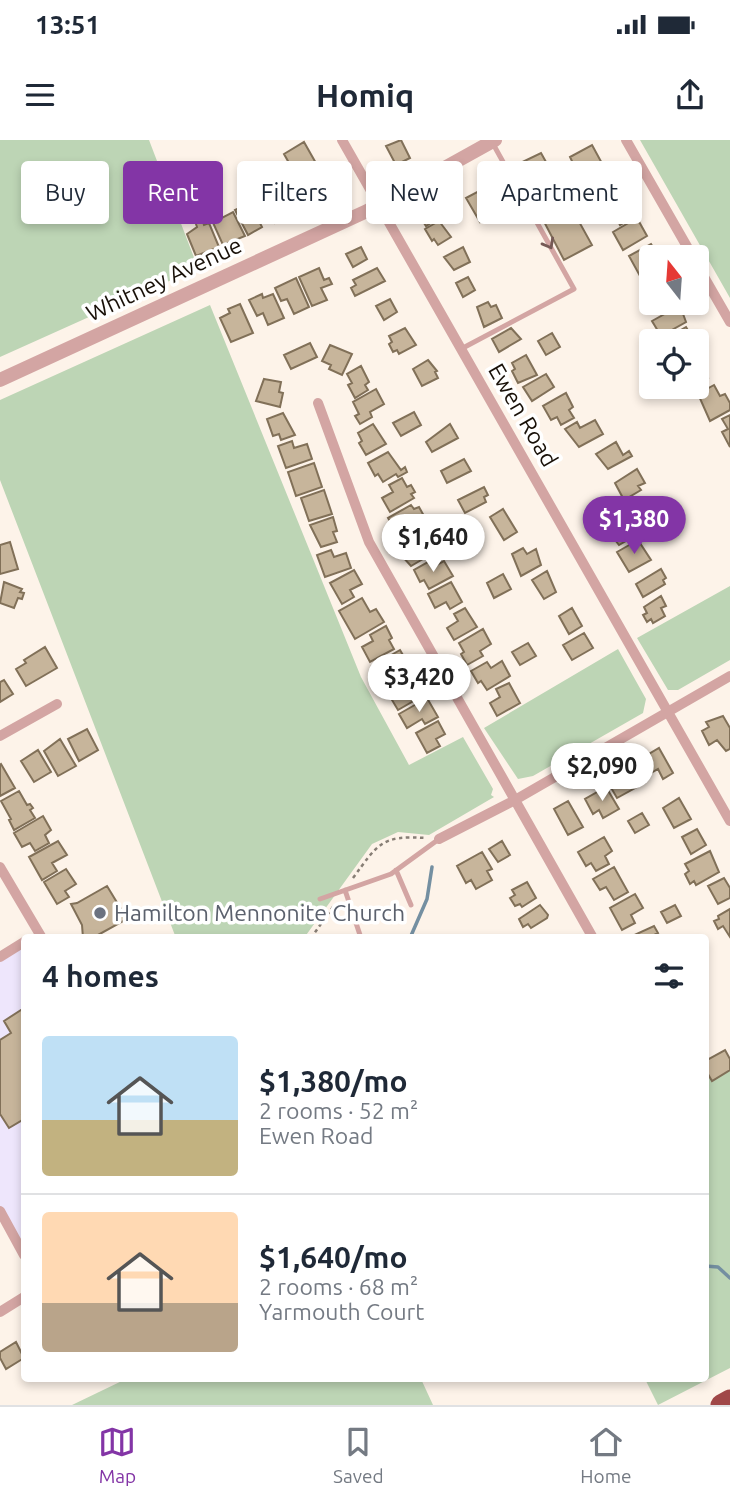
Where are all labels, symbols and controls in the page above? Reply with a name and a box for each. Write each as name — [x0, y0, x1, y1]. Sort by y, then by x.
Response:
text: 13:51 — [35, 10, 100, 39]
icon: menu — [21, 76, 59, 114]
icon: share — [671, 76, 709, 114]
text: Homiq — [316, 77, 414, 113]
chip: Buy — [21, 161, 109, 224]
chip: Rent — [123, 161, 223, 224]
chip: Filters — [237, 161, 352, 224]
chip: New — [366, 161, 463, 224]
chip: Apartment — [477, 161, 642, 224]
street label: Whitney Avenue — [82, 232, 246, 326]
one-way arrow — [541, 237, 554, 250]
north arrow — [639, 245, 709, 315]
map controls — [639, 245, 709, 399]
button: locate — [639, 329, 709, 399]
street label: Ewen Road — [484, 359, 563, 471]
pin: $1,380 — [577, 496, 691, 556]
text: $1,380 — [599, 506, 669, 531]
pin: $1,640 — [376, 514, 490, 574]
text: $1,640 — [398, 524, 468, 549]
pin: $3,420 — [362, 654, 476, 714]
text: $3,420 — [384, 664, 454, 689]
pin: $2,090 — [545, 744, 659, 803]
text: $2,090 — [567, 753, 637, 778]
place label: Hamilton Mennonite Church — [114, 900, 405, 925]
marker: Hamilton Mennonite Church — [92, 905, 108, 921]
icon: filters — [650, 957, 688, 995]
text: 4 homes — [42, 959, 159, 993]
icon: home — [98, 1064, 182, 1148]
text: $1,380/mo — [259, 1064, 408, 1098]
text: 2 rooms · 52 m² — [259, 1098, 418, 1123]
text: Ewen Road — [259, 1123, 374, 1148]
icon: home — [98, 1240, 182, 1324]
text: $1,640/mo — [259, 1240, 408, 1274]
text: 2 rooms · 68 m² — [259, 1274, 418, 1299]
text: Yarmouth Court — [259, 1299, 424, 1324]
tab: Map — [98, 1423, 136, 1487]
tab: Saved — [333, 1423, 384, 1487]
tab: Home — [580, 1423, 632, 1487]

